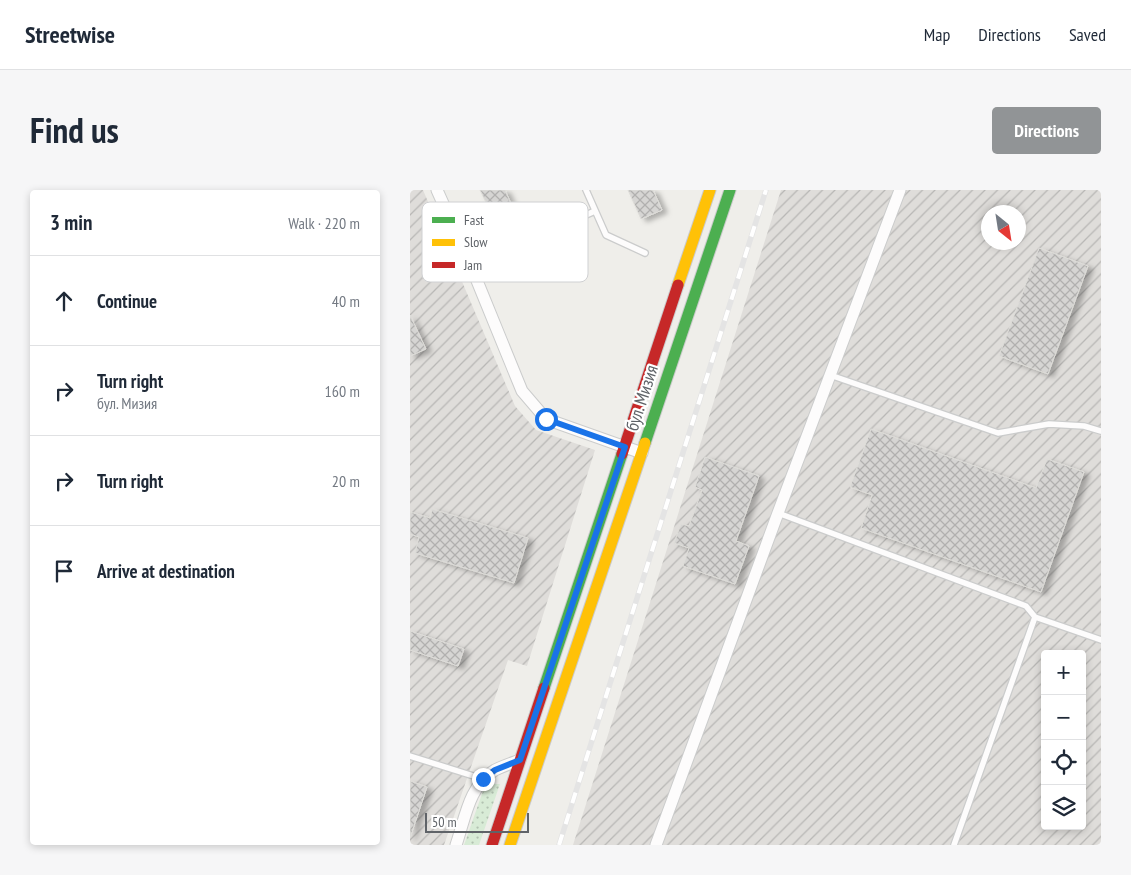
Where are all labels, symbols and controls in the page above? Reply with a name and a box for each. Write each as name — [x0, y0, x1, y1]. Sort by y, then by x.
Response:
text: Streetwise — [25, 19, 115, 50]
text: Map — [924, 23, 950, 46]
text: Directions — [978, 23, 1041, 46]
text: Saved — [1069, 23, 1106, 46]
text: Find us — [30, 107, 119, 153]
button: Directions — [992, 107, 1101, 154]
legend — [422, 202, 588, 282]
north arrow — [981, 205, 1026, 250]
text: 3 min — [50, 209, 92, 236]
text: Fast — [464, 211, 484, 229]
text: Walk · 220 m — [288, 213, 360, 233]
text: Slow — [464, 233, 488, 251]
text: Jam — [463, 256, 482, 274]
icon: ahead — [50, 287, 78, 315]
text: Continue — [97, 289, 157, 313]
text: 40 m — [332, 291, 360, 311]
street label: бул. Мизия — [620, 362, 663, 434]
text: Turn right — [97, 369, 163, 393]
icon: right — [50, 377, 78, 405]
text: 160 m — [325, 381, 360, 401]
text: бул. Мизия — [97, 393, 157, 413]
route start — [535, 408, 558, 431]
icon: right — [50, 467, 78, 495]
text: Turn right — [97, 469, 163, 493]
text: 20 m — [332, 471, 360, 491]
icon: arrive — [50, 557, 78, 585]
text: Arrive at destination — [97, 559, 235, 583]
map controls — [1041, 650, 1086, 830]
button: + — [1041, 650, 1086, 695]
button: − — [1041, 695, 1086, 740]
button: locate — [1041, 740, 1086, 785]
route end — [472, 768, 495, 791]
button: layers — [1041, 785, 1086, 830]
scale bar — [425, 810, 529, 833]
text: 50 m — [432, 813, 457, 831]

